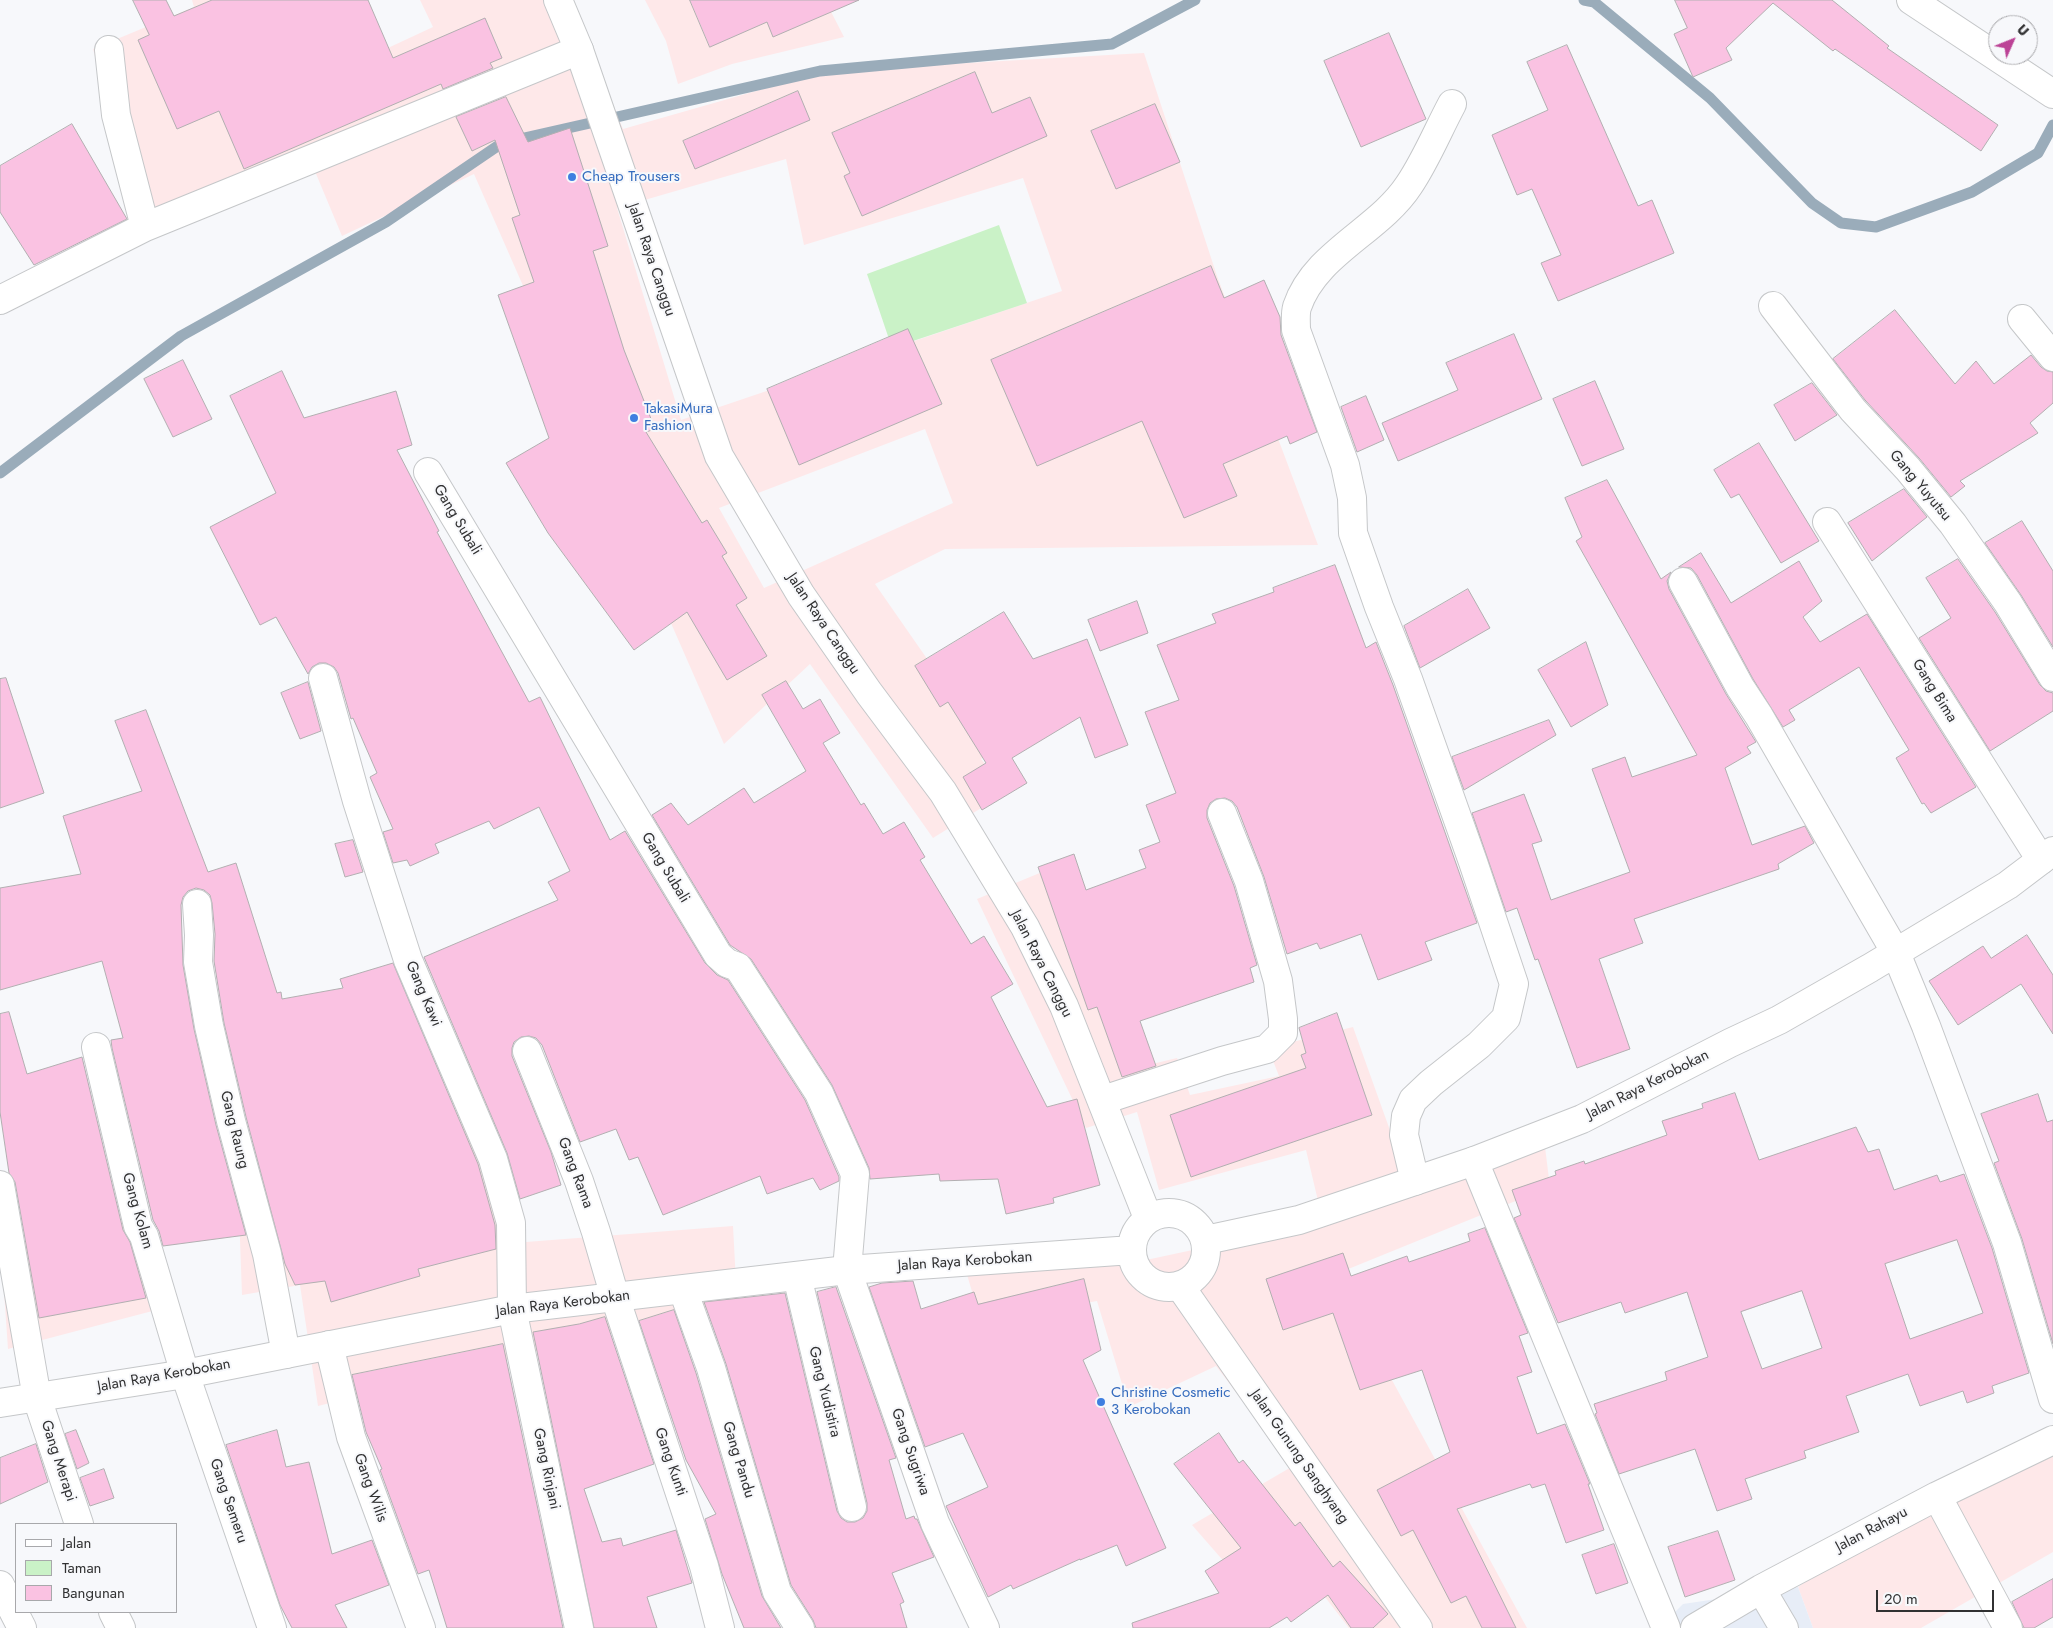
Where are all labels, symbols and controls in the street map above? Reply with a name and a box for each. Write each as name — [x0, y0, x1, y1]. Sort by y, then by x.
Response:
north arrow — [1988, 15, 2038, 65]
text: U — [2012, 20, 2034, 41]
place label: Cheap Trousers — [582, 168, 680, 186]
marker: Cheap Trousers — [566, 171, 578, 183]
street label: Jalan Raya Canggu — [623, 201, 679, 319]
place label: TakasiMura Fashion — [644, 400, 713, 435]
marker: TakasiMura Fashion — [628, 412, 640, 424]
street label: Gang Yuyutsu — [1885, 447, 1955, 525]
street label: Gang Subali — [429, 482, 485, 558]
street label: Jalan Raya Canggu — [783, 570, 863, 678]
street label: Gang Bima — [1908, 656, 1960, 726]
street label: Gang Subali — [637, 830, 693, 906]
street label: Jalan Raya Canggu — [1006, 907, 1076, 1021]
street label: Gang Kawi — [401, 959, 445, 1029]
street label: Jalan Raya Kerobokan — [1584, 1046, 1712, 1124]
street label: Gang Raung — [216, 1089, 252, 1171]
street label: Gang Rama — [553, 1135, 597, 1211]
street label: Gang Kolam — [118, 1171, 156, 1251]
street label: Jalan Raya Kerobokan — [897, 1248, 1033, 1276]
street label: Jalan Raya Kerobokan — [495, 1287, 631, 1321]
street label: Gang Yudistira — [804, 1345, 844, 1439]
street label: Jalan Raya Kerobokan — [96, 1355, 232, 1397]
place label: Christine Cosmetic 3 Kerobokan — [1111, 1384, 1230, 1419]
street label: Jalan Gunung Sanghyang — [1246, 1386, 1352, 1528]
marker: Christine Cosmetic 3 Kerobokan — [1095, 1396, 1107, 1408]
street label: Gang Sugriwa — [887, 1406, 933, 1498]
street label: Gang Merapi — [36, 1418, 80, 1504]
street label: Gang Pandu — [718, 1420, 758, 1500]
street label: Gang Kunti — [650, 1425, 690, 1499]
street label: Gang Rinjani — [529, 1427, 563, 1511]
street label: Gang Wilis — [349, 1451, 391, 1525]
street label: Gang Semeru — [205, 1456, 251, 1546]
street label: Jalan Rahayu — [1833, 1504, 1911, 1556]
legend — [15, 1523, 178, 1613]
text: Jalan — [62, 1532, 91, 1554]
text: Taman — [62, 1557, 101, 1579]
scale bar — [1878, 1580, 1996, 1612]
text: Bangunan — [62, 1582, 125, 1604]
text: 20 m — [1884, 1588, 1918, 1610]

